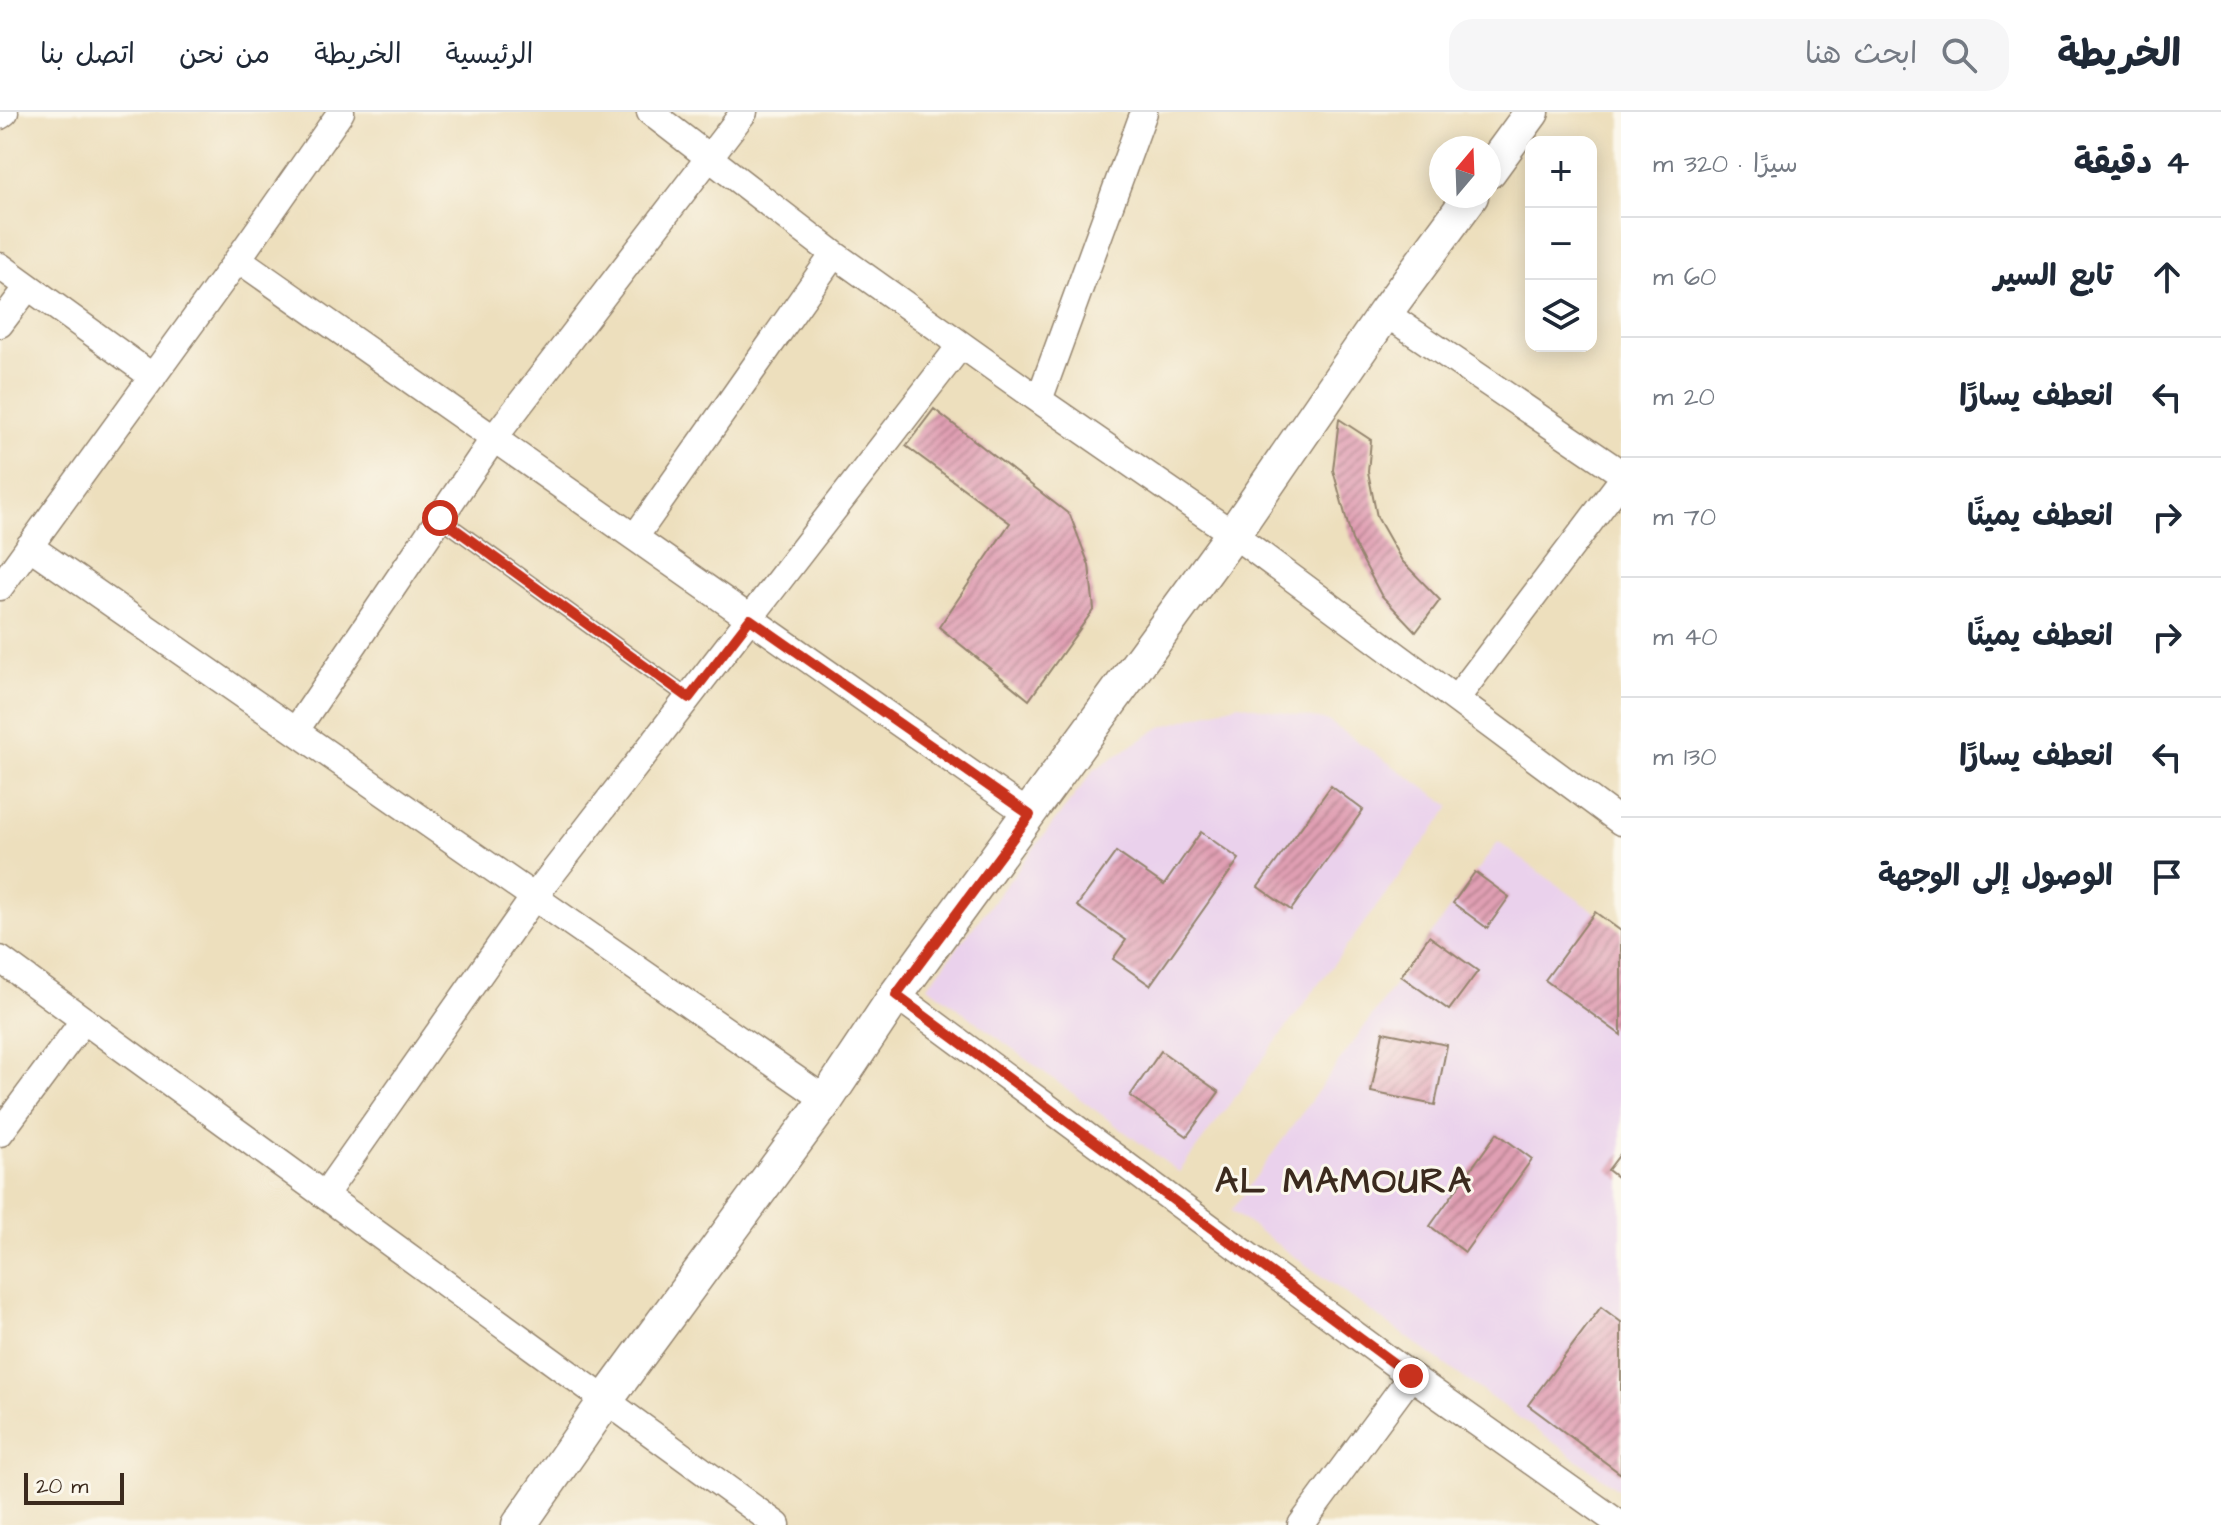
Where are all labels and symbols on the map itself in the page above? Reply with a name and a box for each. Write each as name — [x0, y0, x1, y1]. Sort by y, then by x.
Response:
north arrow — [1429, 136, 1501, 208]
route start — [422, 500, 458, 536]
district label: AL MAMOURA — [1215, 1156, 1473, 1207]
route end — [1393, 1358, 1429, 1394]
scale bar — [24, 1469, 124, 1505]

